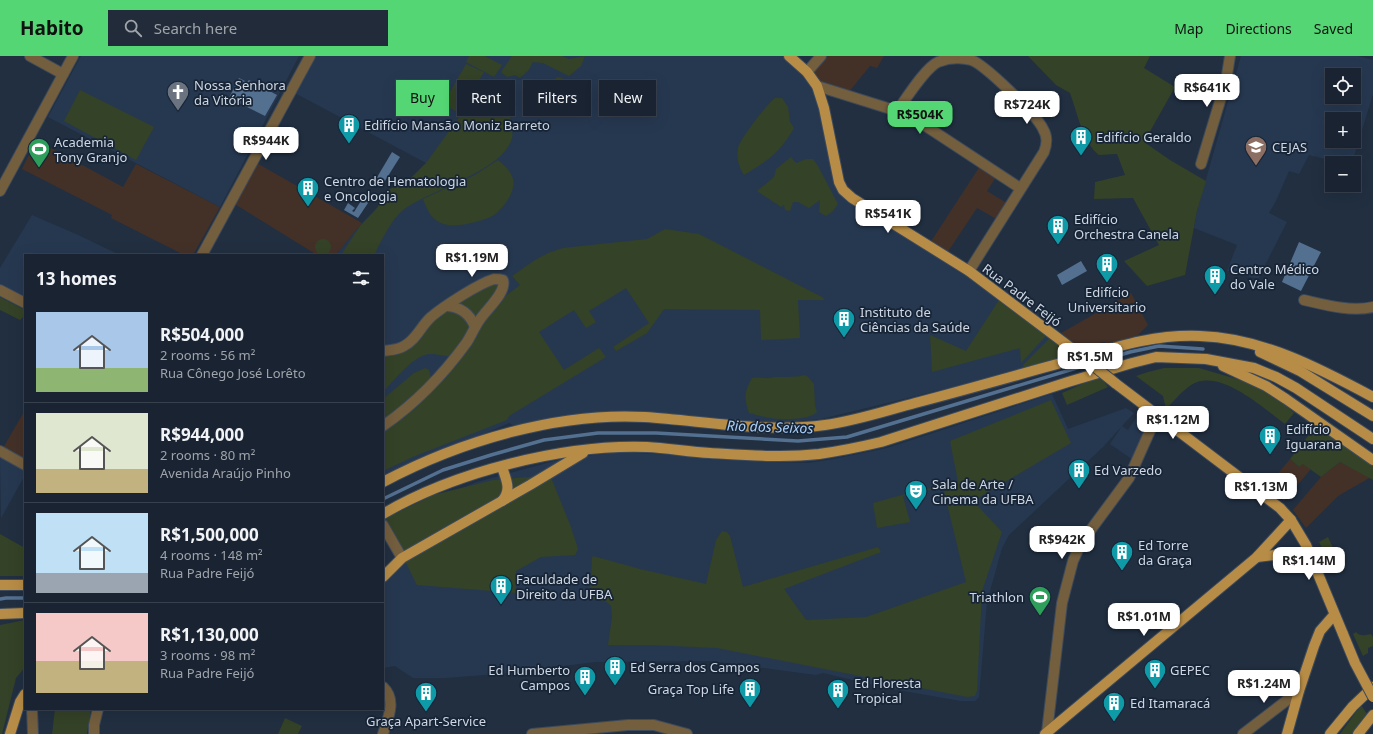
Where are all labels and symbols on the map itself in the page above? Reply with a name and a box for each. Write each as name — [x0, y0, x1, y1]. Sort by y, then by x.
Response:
pin: R$641K — [1174, 74, 1240, 108]
place label: Nossa Senhora da Vitória — [194, 76, 286, 109]
church icon: Nossa Senhora da Vitória — [165, 79, 191, 112]
pin: R$724K — [994, 91, 1060, 125]
pin: R$504K — [887, 101, 953, 135]
building icon: Edifício Mansão Moniz Barreto — [336, 112, 362, 145]
place label: Edifício Mansão Moniz Barreto — [364, 116, 550, 134]
building icon: Edifício Geraldo — [1068, 124, 1094, 157]
pin: R$944K — [233, 127, 299, 161]
place label: Edifício Geraldo — [1096, 128, 1192, 146]
place label: Academia Tony Granjo — [54, 133, 127, 166]
school or university icon: CEJAS — [1243, 134, 1269, 167]
sports icon: Academia Tony Granjo — [26, 136, 52, 169]
place label: CEJAS — [1272, 138, 1307, 156]
place label: Centro de Hematologia e Oncologia — [324, 172, 466, 205]
building icon: Centro de Hematologia e Oncologia — [295, 175, 321, 208]
pin: R$541K — [855, 200, 921, 234]
place label: Edifício Orchestra Canela — [1074, 210, 1179, 243]
building icon: Edifício Orchestra Canela — [1045, 213, 1071, 246]
pin: R$1.19M — [435, 244, 509, 278]
building icon: Edifício Universitario — [1094, 251, 1120, 284]
street label: Rua Padre Feijó — [979, 259, 1065, 331]
place label: Centro Médico do Vale — [1230, 260, 1319, 293]
building icon: Centro Médico do Vale — [1202, 263, 1228, 296]
place label: Edifício Universitario — [1068, 283, 1146, 316]
place label: Instituto de Ciências da Saúde — [860, 303, 970, 336]
building icon: Instituto de Ciências da Saúde — [831, 306, 857, 339]
pin: R$1.5M — [1057, 343, 1123, 377]
pin: R$1.12M — [1136, 406, 1210, 440]
water label: Rio dos Seixos — [726, 415, 814, 438]
place label: Edifício Iguarana — [1286, 420, 1341, 453]
building icon: Edifício Iguarana — [1257, 423, 1283, 456]
building icon: Ed Varzedo — [1066, 457, 1092, 490]
place label: Ed Varzedo — [1094, 461, 1162, 479]
pin: R$1.13M — [1224, 473, 1298, 507]
place label: Sala de Arte / Cinema da UFBA — [932, 475, 1034, 508]
theatre icon: Sala de Arte / Cinema da UFBA — [903, 478, 929, 511]
pin: R$942K — [1029, 526, 1095, 560]
place label: Ed Torre da Graça — [1138, 536, 1192, 569]
building icon: Ed Torre da Graça — [1109, 539, 1135, 572]
pin: R$1.14M — [1272, 547, 1346, 581]
place label: Faculdade de Direito da UFBA — [516, 570, 613, 603]
building icon: Faculdade de Direito da UFBA — [488, 573, 514, 606]
sports icon: Triathlon — [1027, 584, 1053, 617]
place label: Triathlon — [969, 588, 1024, 606]
pin: R$1.01M — [1107, 603, 1181, 637]
building icon: Ed Serra dos Campos — [602, 654, 628, 687]
building icon: GEPEC — [1142, 657, 1168, 690]
place label: Ed Serra dos Campos — [630, 658, 759, 676]
place label: Ed Humberto Campos — [488, 661, 570, 694]
place label: GEPEC — [1170, 661, 1210, 679]
building icon: Ed Humberto Campos — [572, 664, 598, 697]
pin: R$1.24M — [1227, 670, 1301, 704]
place label: Ed Floresta Tropical — [854, 674, 921, 707]
building icon: Graça Top Life — [737, 676, 763, 709]
building icon: Ed Floresta Tropical — [825, 677, 851, 710]
building icon: Graça Apart-Service — [413, 680, 439, 713]
place label: Graça Top Life — [648, 680, 734, 698]
building icon: Ed Itamaracá — [1101, 690, 1127, 723]
place label: Ed Itamaracá — [1130, 694, 1210, 712]
place label: Graça Apart-Service — [366, 712, 486, 730]

